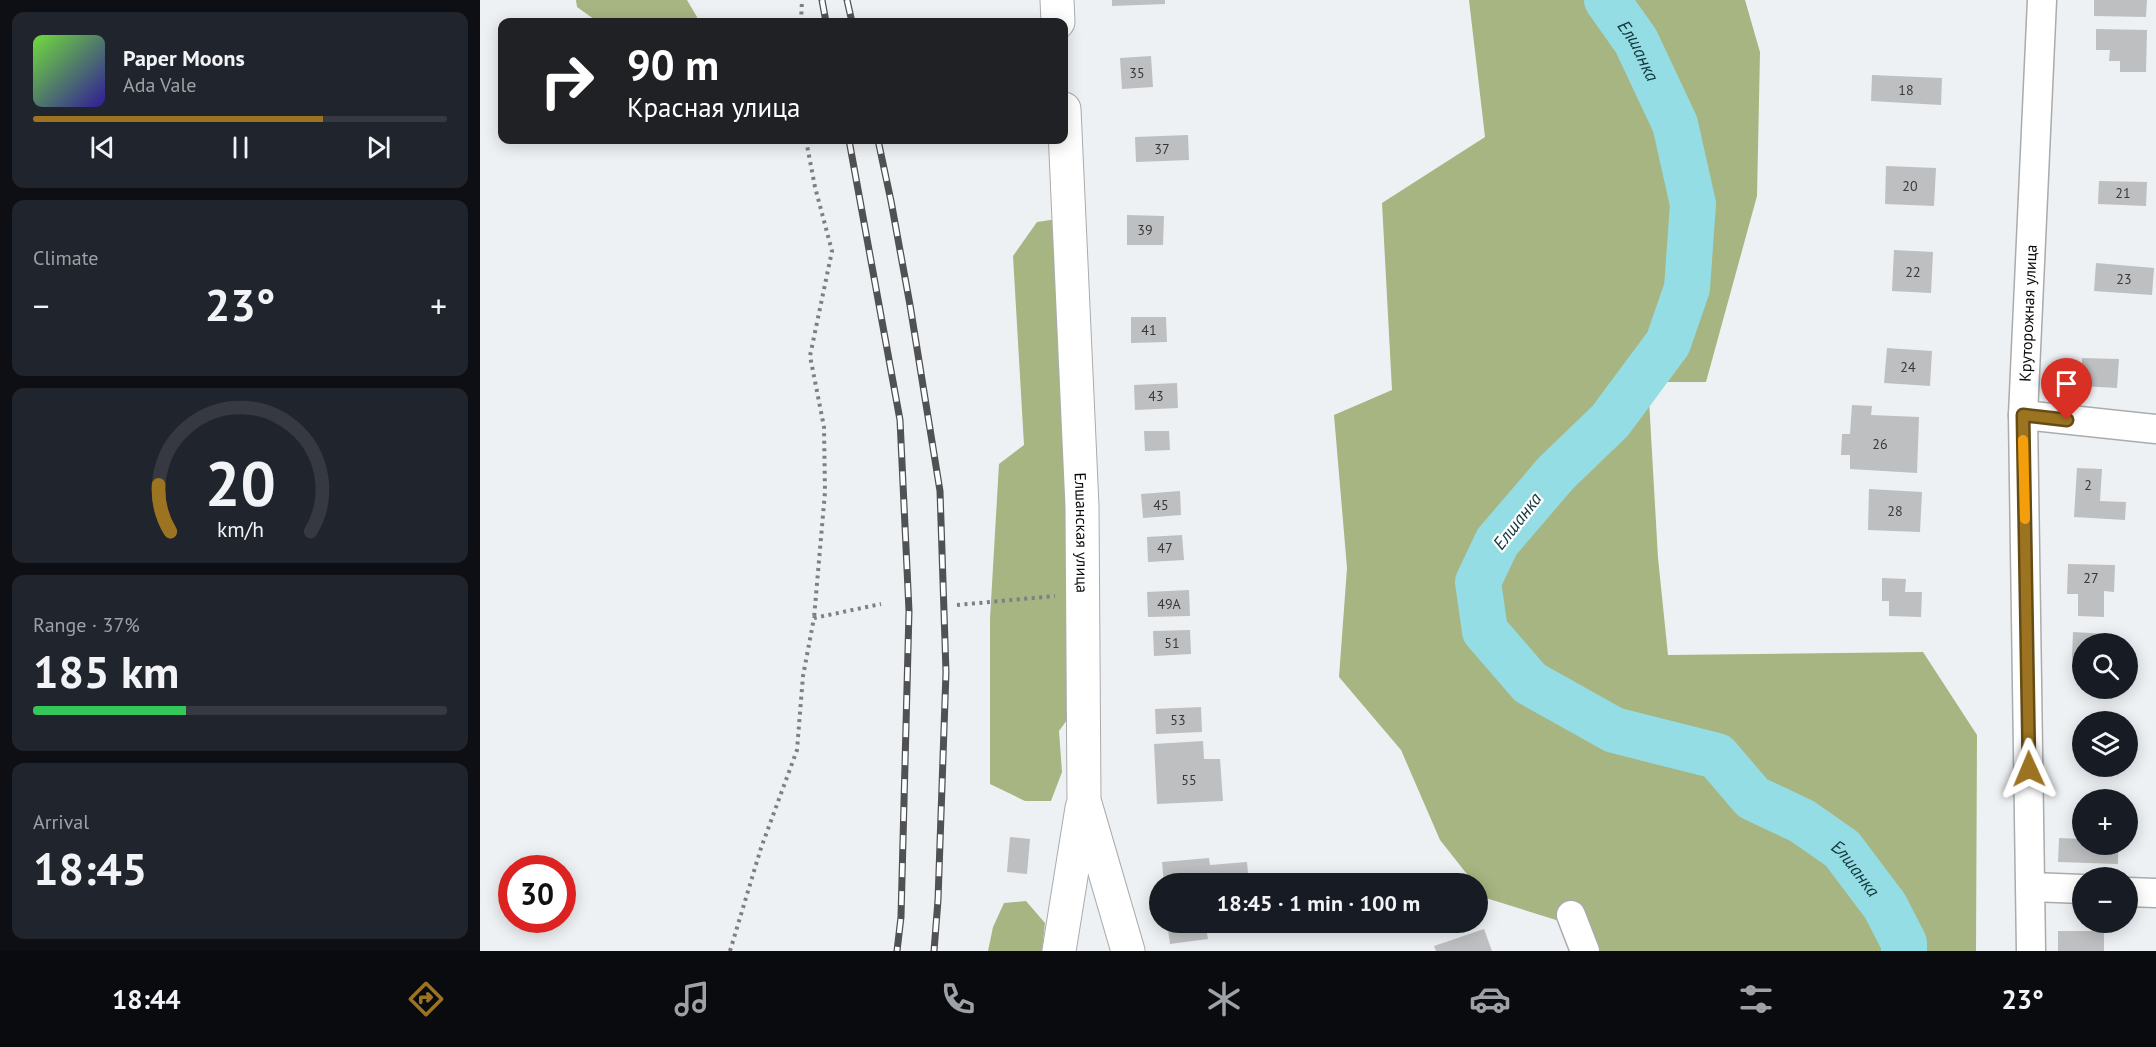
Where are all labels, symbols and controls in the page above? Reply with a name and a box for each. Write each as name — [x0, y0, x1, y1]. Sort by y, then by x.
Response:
water label: Елшанка — [1613, 15, 1665, 85]
text: 90 m — [627, 37, 719, 92]
icon: right — [528, 42, 606, 120]
text: Paper Moons — [123, 44, 245, 72]
house number: 35 — [1129, 64, 1145, 82]
text: Ada Vale — [123, 72, 196, 98]
house number: 18 — [1898, 81, 1914, 99]
text: Красная улица — [627, 90, 800, 124]
icon: previous — [86, 131, 119, 164]
icon: pause — [224, 131, 257, 164]
icon: next — [362, 131, 395, 164]
house number: 37 — [1154, 140, 1170, 158]
house number: 20 — [1902, 177, 1918, 195]
house number: 21 — [2115, 184, 2131, 202]
house number: 39 — [1137, 221, 1153, 239]
street label: Круторожная улица — [2015, 244, 2041, 382]
text: Climate — [33, 245, 99, 271]
house number: 22 — [1905, 263, 1921, 281]
house number: 23 — [2116, 270, 2132, 288]
text: 23° — [205, 275, 275, 333]
text: − — [33, 284, 50, 327]
text: + — [430, 284, 447, 327]
house number: 41 — [1141, 321, 1157, 339]
house number: 24 — [1900, 358, 1916, 376]
pin — [2041, 358, 2092, 420]
icon: arrive — [2050, 367, 2083, 400]
house number: 43 — [1148, 387, 1164, 405]
house number: 26 — [1872, 435, 1888, 453]
text: 20 — [205, 443, 275, 524]
street label: Елшанская улица — [1070, 472, 1093, 593]
house number: 2 — [2084, 476, 2092, 494]
water label: Елшанка — [1488, 488, 1547, 554]
house number: 45 — [1153, 496, 1169, 514]
house number: 28 — [1887, 502, 1903, 520]
text: km/h — [216, 516, 263, 544]
house number: 47 — [1157, 539, 1173, 557]
house number: 27 — [2083, 569, 2099, 587]
house number: 49А — [1157, 595, 1182, 613]
text: Range · 37% — [33, 612, 140, 638]
map controls — [2072, 633, 2138, 933]
button: search — [2072, 633, 2138, 699]
house number: 51 — [1164, 634, 1180, 652]
text: 185 km — [33, 642, 179, 700]
house number: 53 — [1170, 711, 1186, 729]
button: layers — [2072, 711, 2138, 777]
position arrow — [1997, 737, 2061, 801]
house number: 55 — [1181, 771, 1197, 789]
button: + — [2072, 789, 2138, 855]
text: Arrival — [33, 809, 89, 835]
water label: Елшанка — [1827, 834, 1885, 901]
text: 18:45 — [33, 839, 147, 897]
speed limit sign: 30 — [498, 855, 576, 933]
button: − — [2072, 867, 2138, 933]
text: 18:45 · 1 min · 100 m — [1217, 889, 1420, 917]
icon: directions — [405, 978, 447, 1020]
icon: music — [671, 978, 713, 1020]
icon: phone — [937, 978, 979, 1020]
icon: climate — [1203, 978, 1245, 1020]
icon: car — [1469, 978, 1511, 1020]
icon: filters — [1735, 978, 1777, 1020]
text: 18:44 — [112, 982, 181, 1016]
text: 23° — [2001, 982, 2044, 1016]

